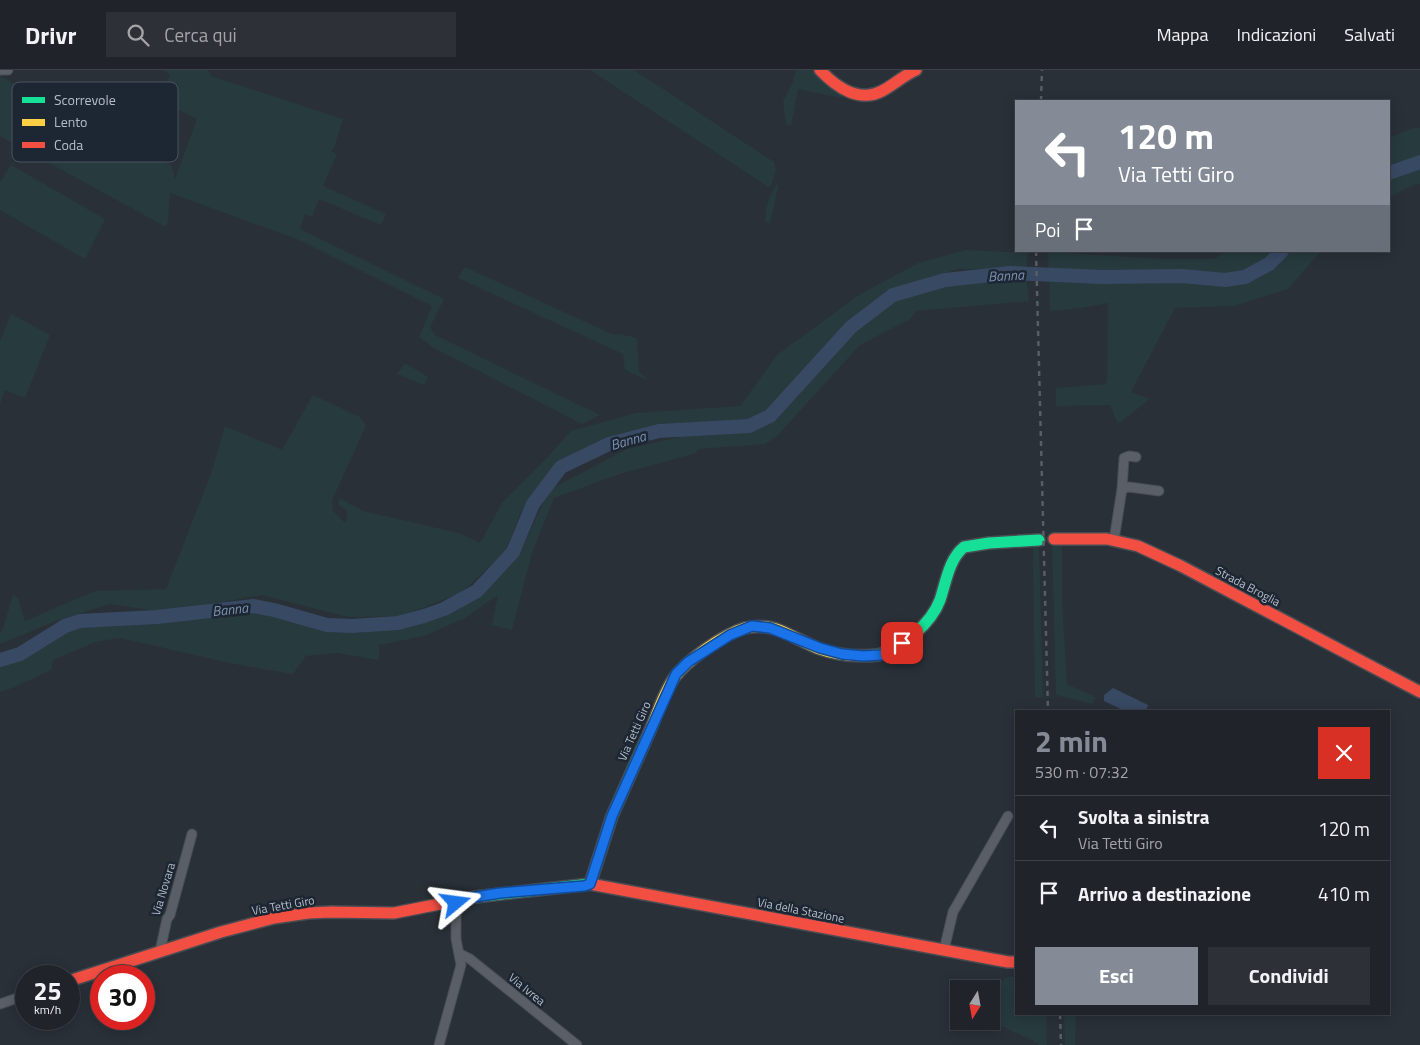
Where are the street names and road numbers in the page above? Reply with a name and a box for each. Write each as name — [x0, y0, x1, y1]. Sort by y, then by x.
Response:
street label: Strada Broglia — [1212, 561, 1284, 611]
street label: Via Tetti Giro — [612, 698, 656, 764]
street label: Via Novara — [146, 860, 180, 918]
street label: Via Tetti Giro — [250, 890, 316, 920]
street label: Via della Stazione — [756, 892, 846, 928]
street label: Via Ivrea — [504, 968, 550, 1010]

